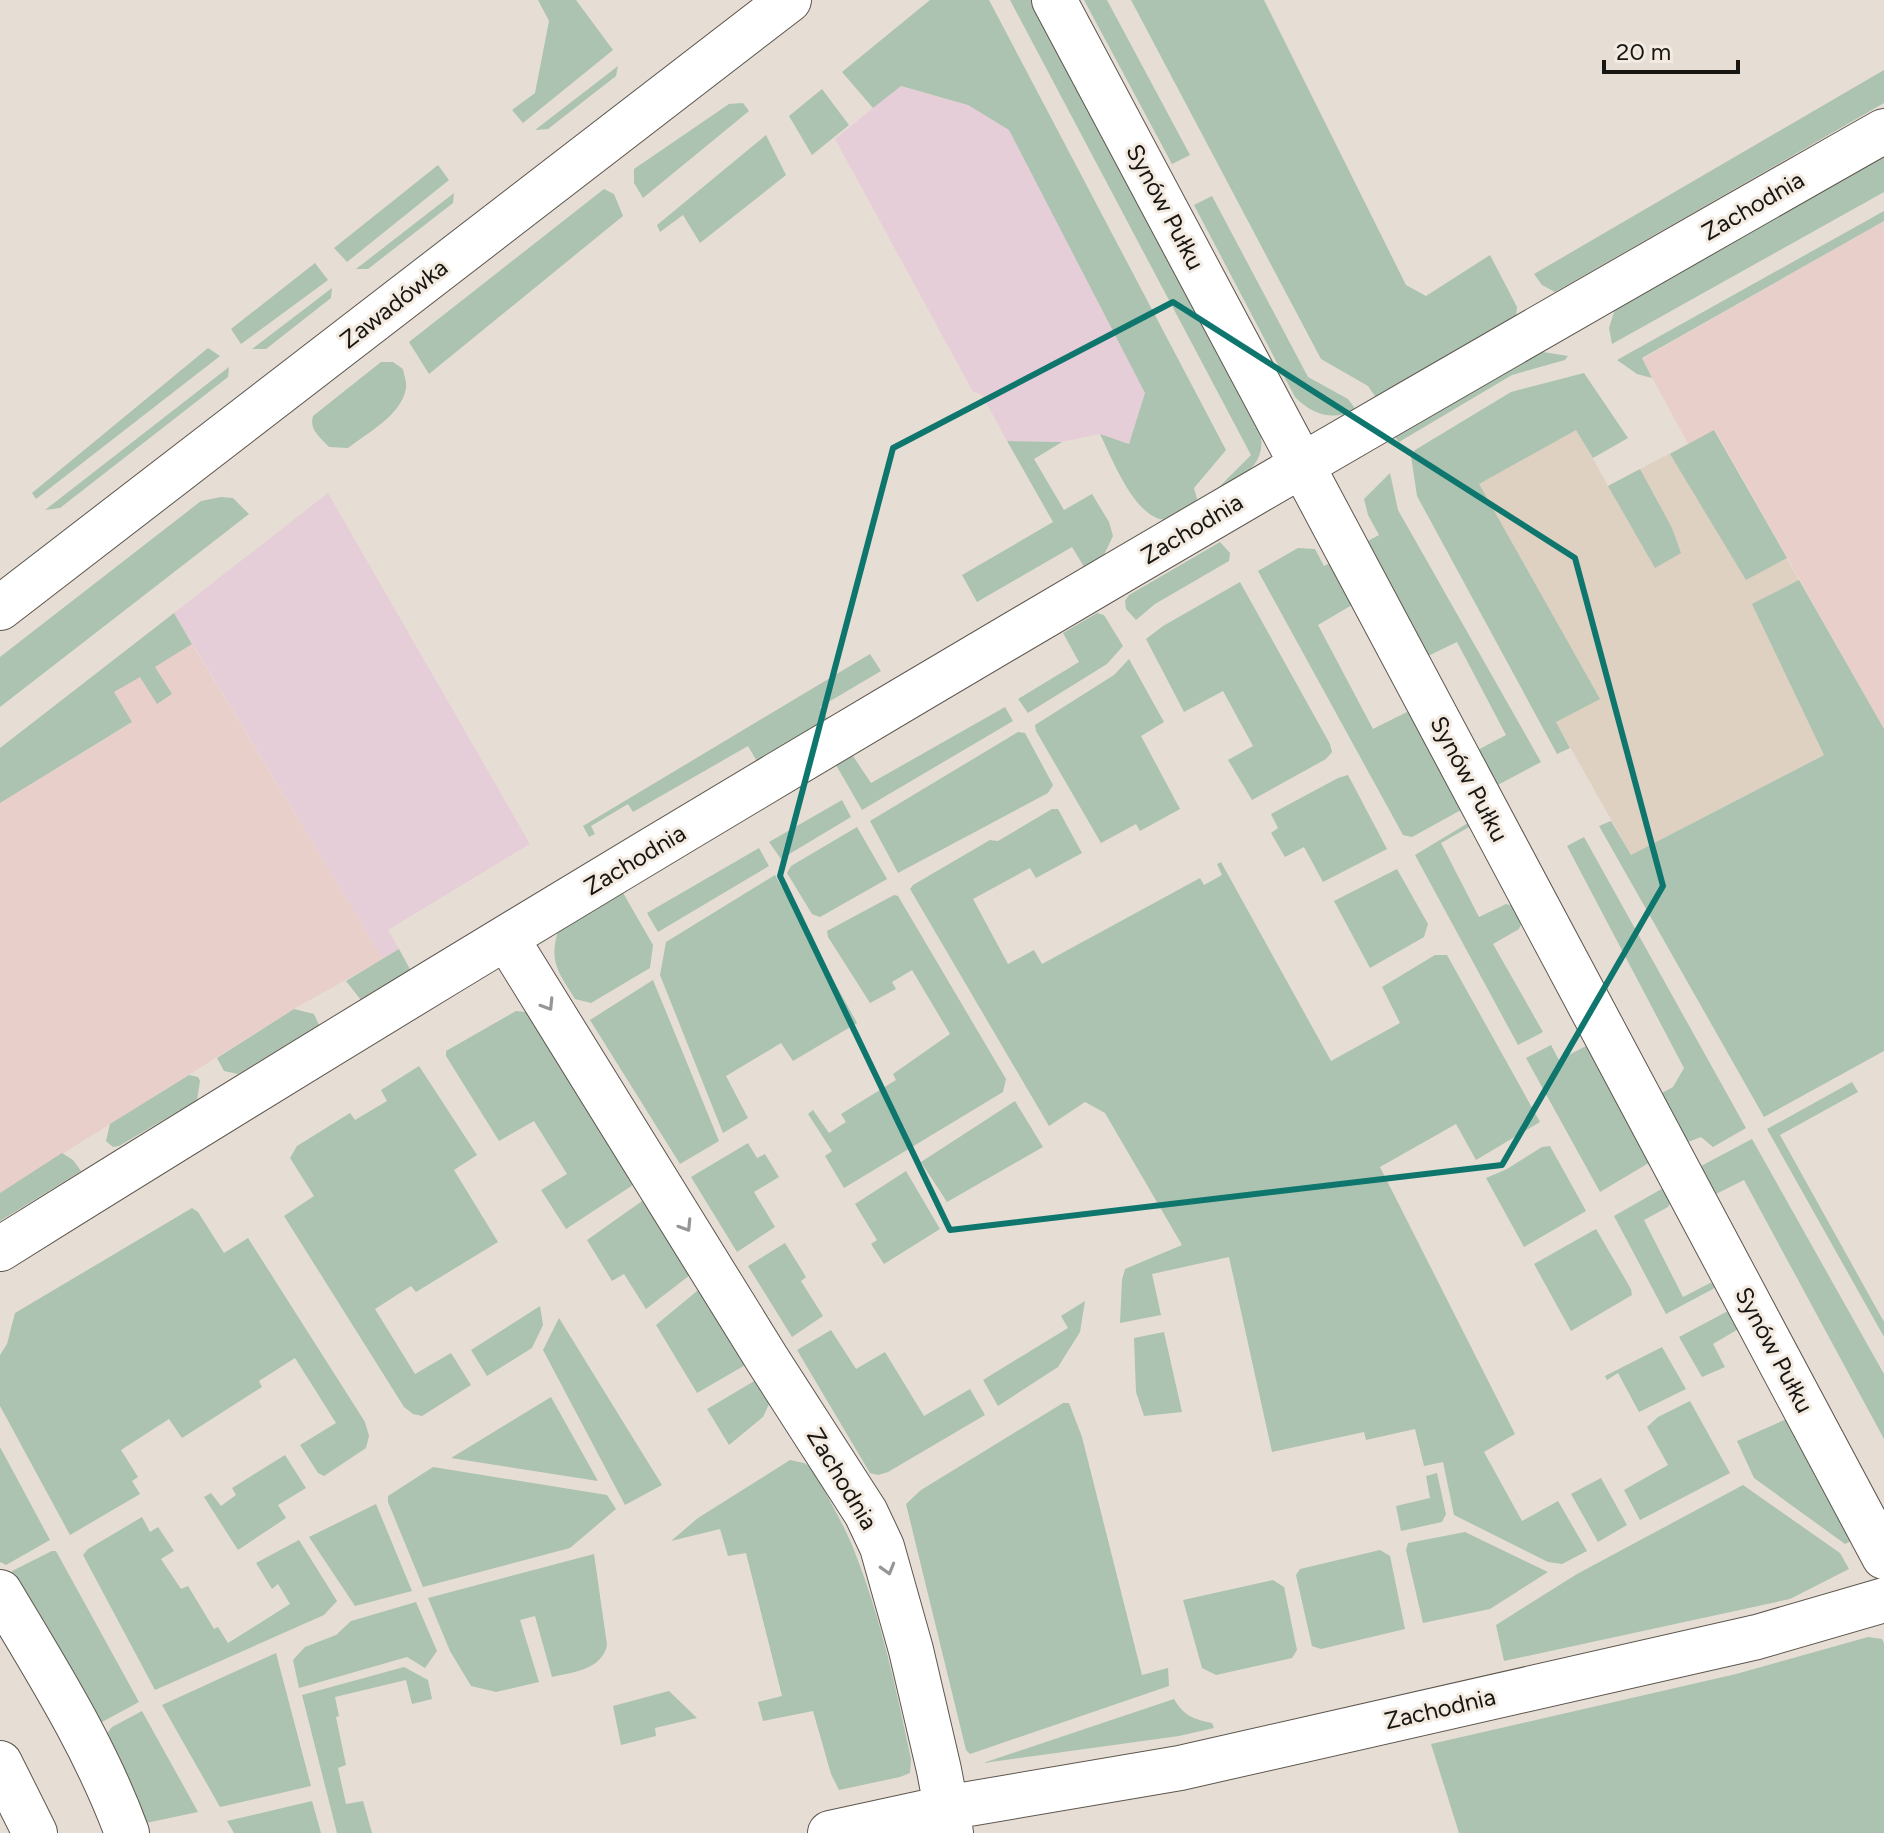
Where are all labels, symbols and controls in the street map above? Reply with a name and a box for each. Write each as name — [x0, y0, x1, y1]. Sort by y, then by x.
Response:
scale bar — [1604, 24, 1738, 74]
text: 20 m — [1616, 37, 1671, 66]
street label: Synów Pułku — [1120, 139, 1211, 275]
street label: Zachodnia — [1696, 165, 1809, 246]
street label: Zawadówka — [334, 253, 453, 355]
street label: Zachodnia — [1136, 487, 1248, 570]
street label: Synów Pułku — [1424, 711, 1515, 847]
street label: Zachodnia — [579, 818, 691, 901]
one-way arrow — [538, 996, 553, 1011]
one-way arrow — [676, 1217, 691, 1231]
street label: Synów Pułku — [1729, 1282, 1820, 1418]
street label: Zachodnia — [801, 1423, 884, 1535]
one-way arrow — [879, 1562, 896, 1576]
street label: Zachodnia — [1381, 1682, 1498, 1735]

